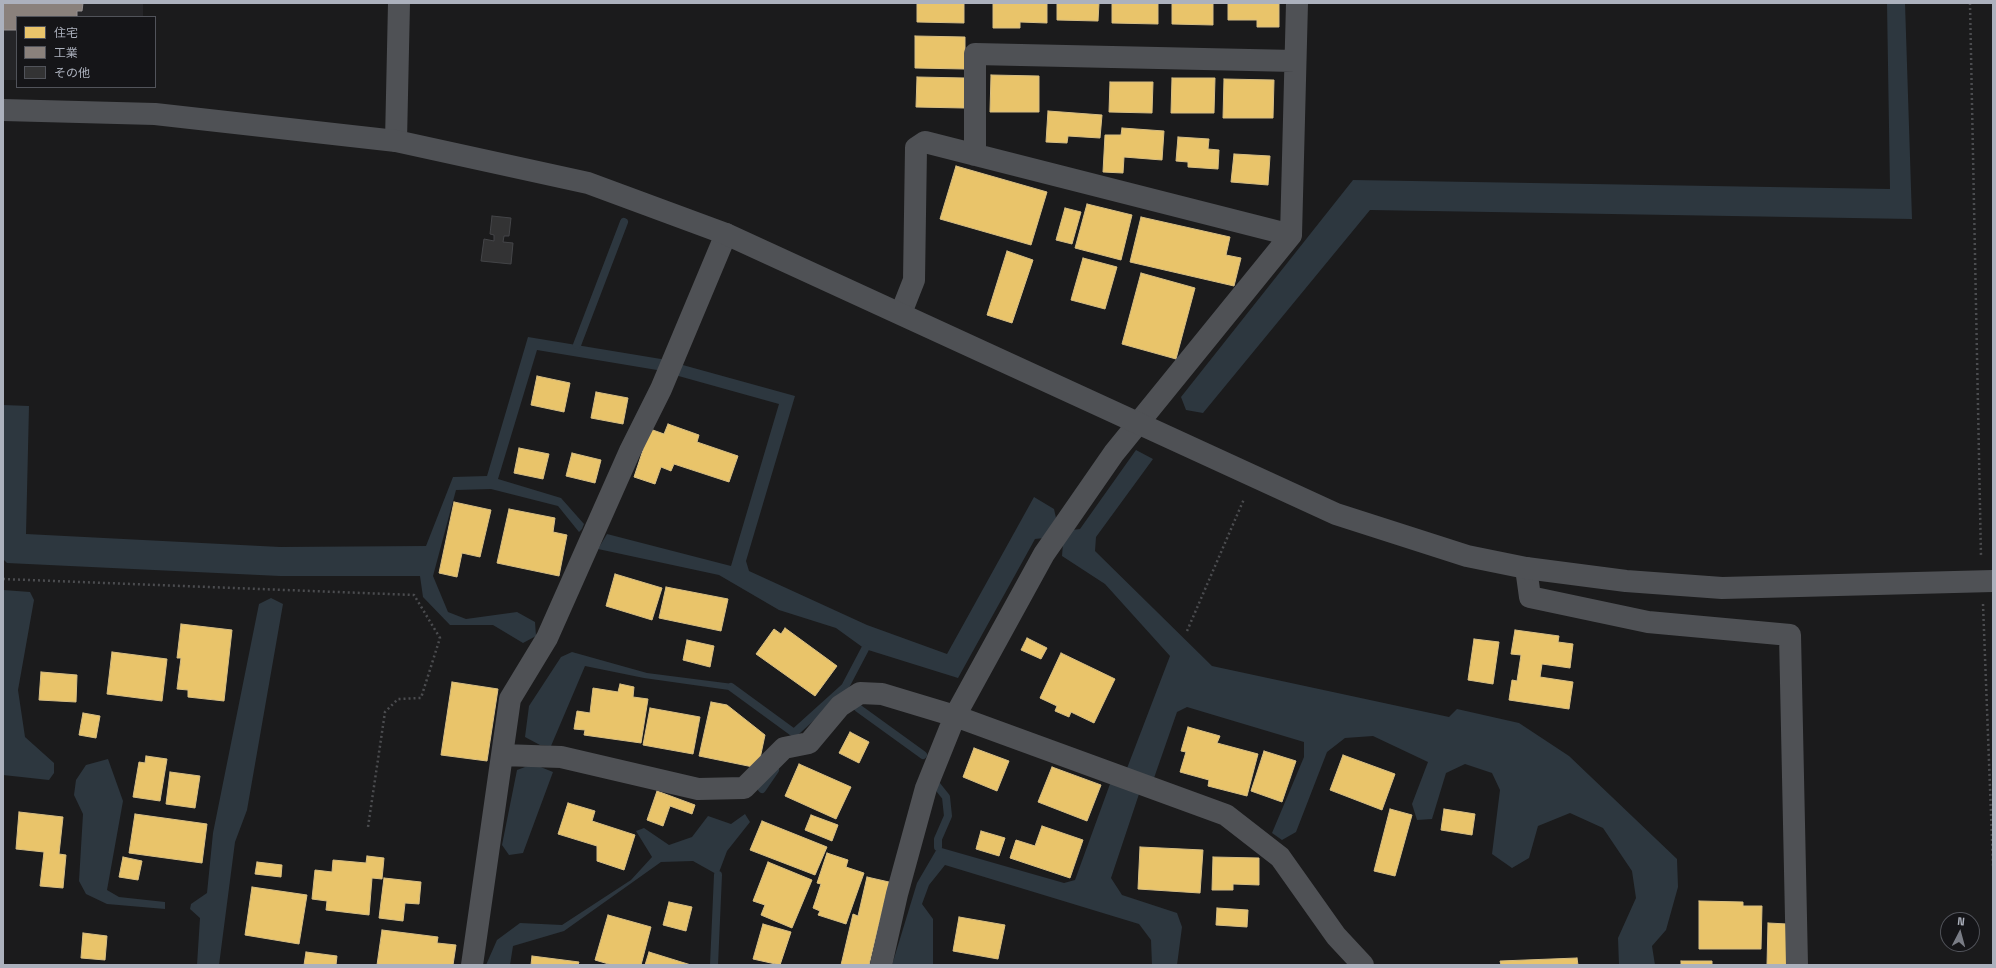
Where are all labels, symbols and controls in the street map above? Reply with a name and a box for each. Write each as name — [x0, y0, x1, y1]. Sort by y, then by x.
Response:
legend — [16, 16, 156, 88]
text: 住宅 — [54, 25, 78, 41]
text: 工業 — [54, 45, 78, 61]
text: その他 — [54, 65, 90, 81]
north arrow — [1940, 912, 1980, 952]
text: N — [1957, 914, 1966, 928]

